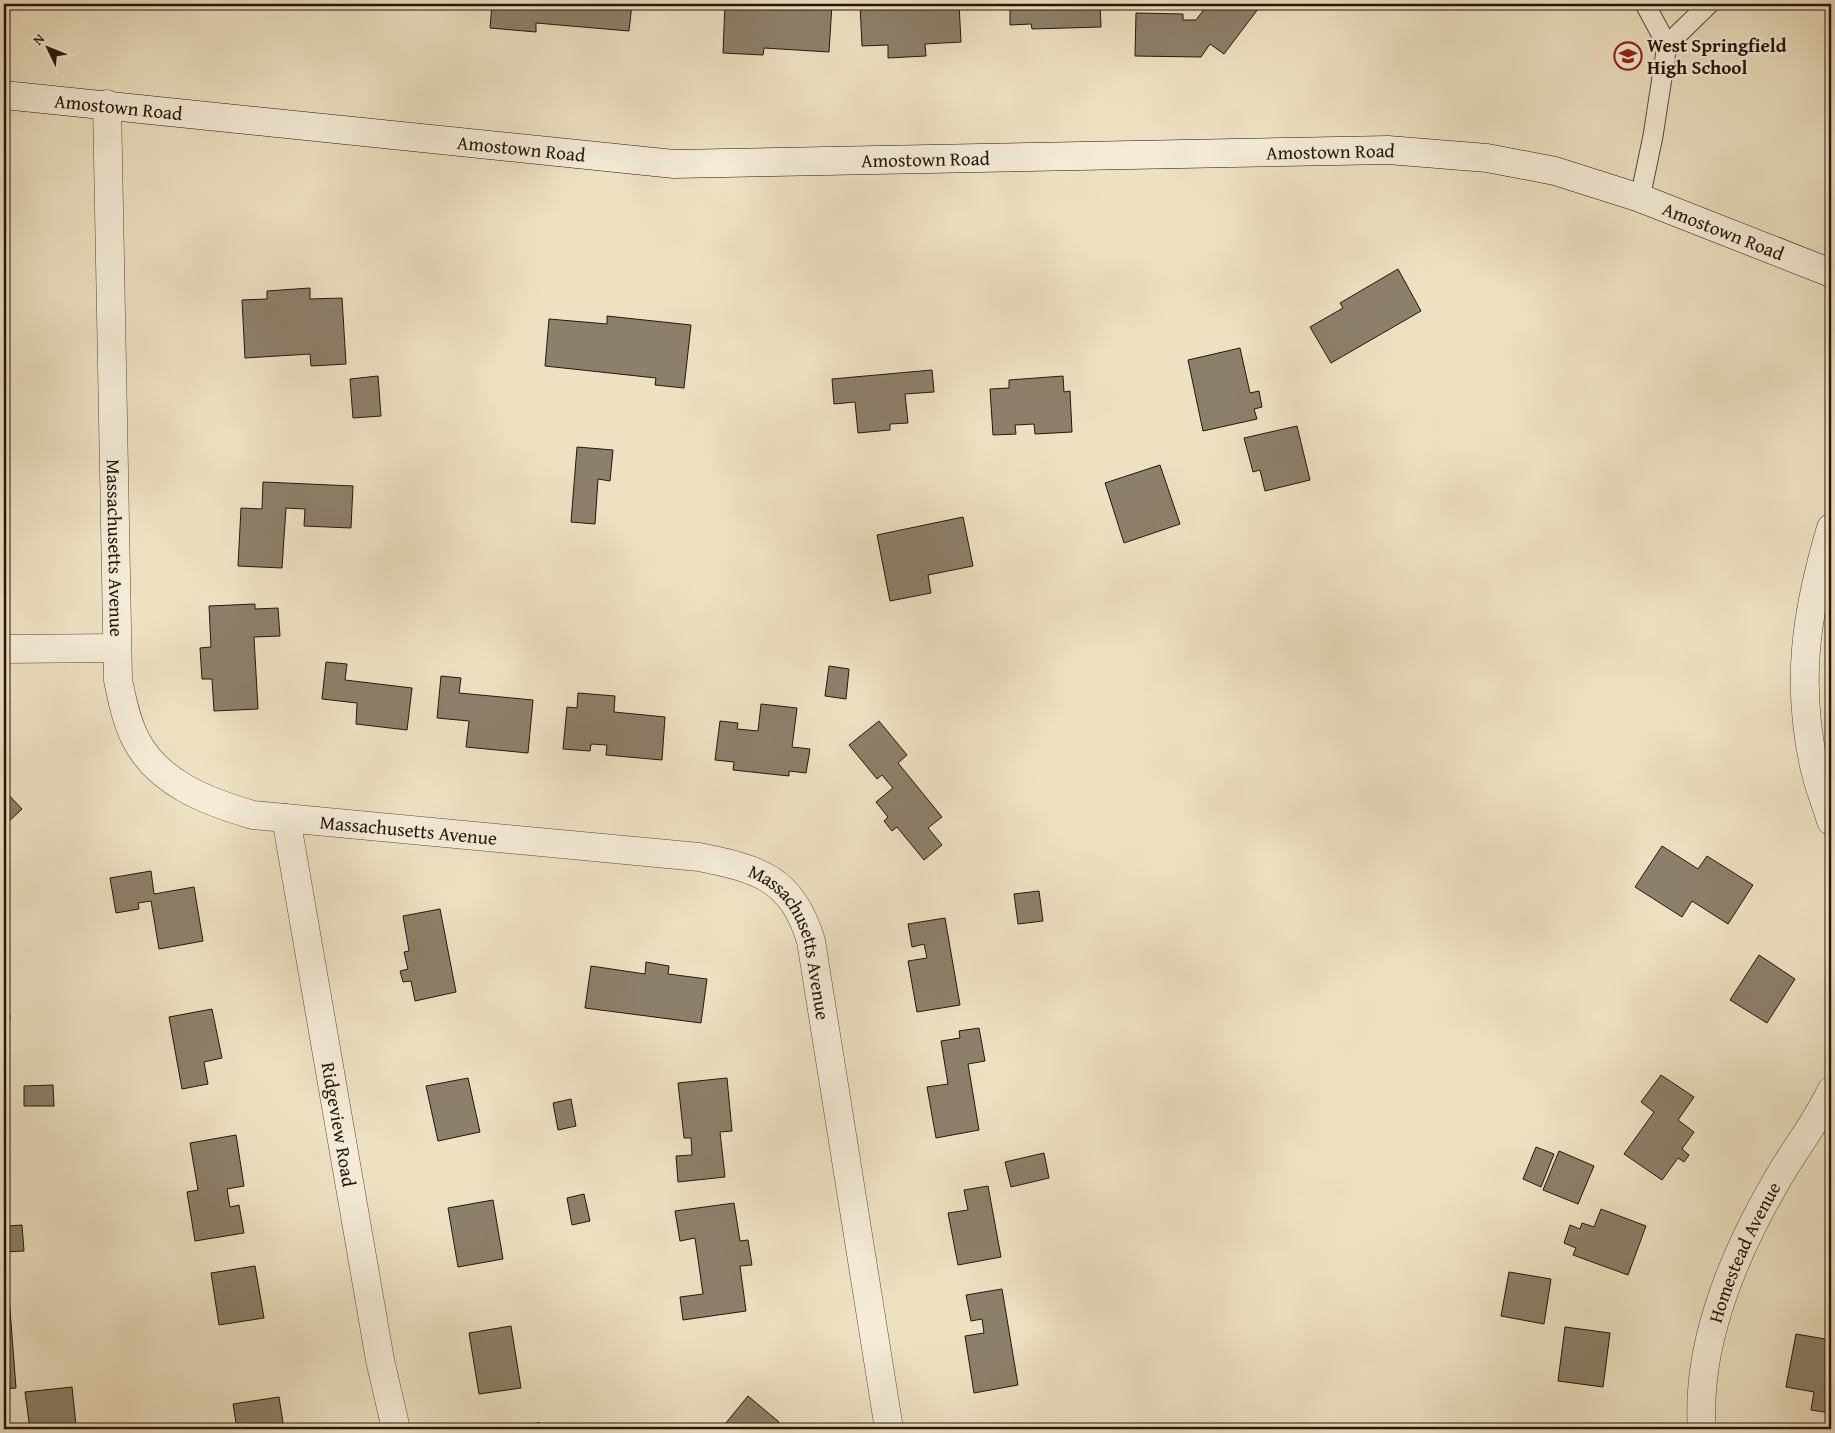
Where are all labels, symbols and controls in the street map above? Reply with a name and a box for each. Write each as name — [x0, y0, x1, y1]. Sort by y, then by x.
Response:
north arrow — [22, 22, 72, 72]
text: N — [28, 28, 49, 49]
place label: West Springfield High School — [1647, 31, 1787, 81]
school or university icon: West Springfield High School — [1613, 41, 1643, 71]
street label: Amostown Road — [53, 86, 185, 127]
street label: Amostown Road — [456, 128, 588, 169]
street label: Amostown Road — [1266, 136, 1397, 166]
street label: Amostown Road — [861, 144, 991, 174]
street label: Amostown Road — [1658, 194, 1789, 268]
street label: Massachusetts Avenue — [100, 459, 131, 637]
street label: Massachusetts Avenue — [319, 807, 498, 852]
street label: Massachusetts Avenue — [744, 857, 837, 1022]
street label: Ridgeview Road — [315, 1060, 364, 1190]
street label: Homestead Avenue — [1701, 1176, 1787, 1326]

